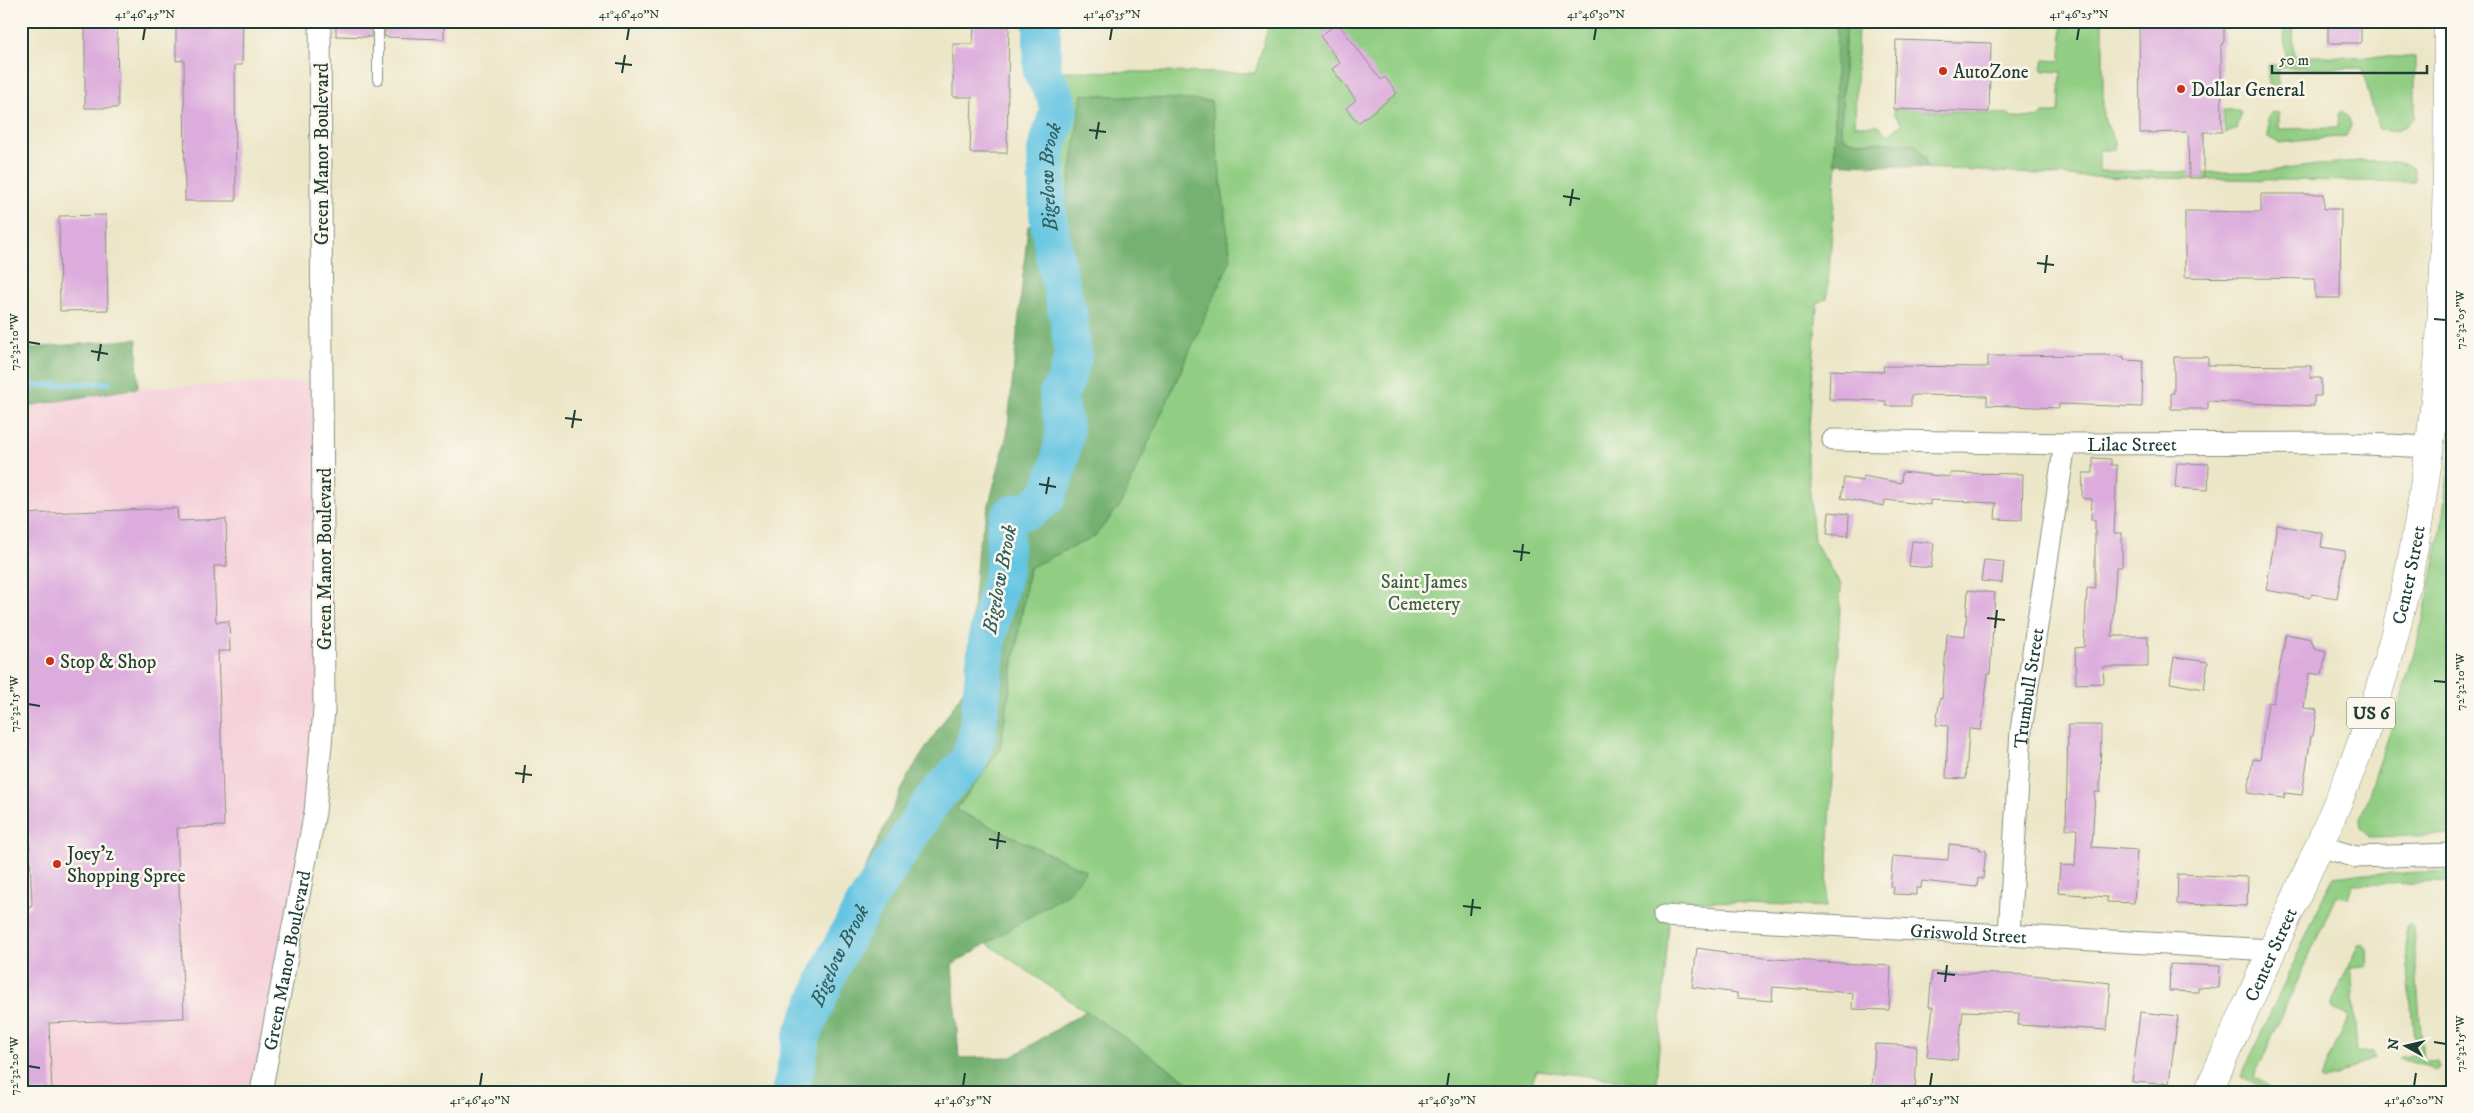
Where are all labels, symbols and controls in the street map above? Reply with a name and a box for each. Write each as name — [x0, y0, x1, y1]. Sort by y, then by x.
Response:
text: 41°46'45"N — [115, 7, 175, 22]
text: 41°46'40"N — [599, 7, 659, 22]
text: 41°46'35"N — [1083, 7, 1141, 22]
text: 41°46'30"N — [1567, 7, 1625, 22]
text: 41°46'25"N — [2050, 7, 2109, 22]
scale bar — [2272, 42, 2426, 74]
text: 50 m — [2279, 51, 2309, 70]
place label: AutoZone — [1953, 61, 2029, 84]
street label: Green Manor Boulevard — [311, 62, 334, 245]
marker: AutoZone — [1937, 65, 1949, 77]
place label: Dollar General — [2191, 79, 2305, 102]
marker: Dollar General — [2175, 83, 2187, 95]
water label: Bigelow Brook — [1035, 119, 1068, 234]
text: 72°32'05"W — [2453, 290, 2468, 349]
text: 72°32'10"W — [7, 312, 22, 371]
street label: Lilac Street — [2087, 434, 2177, 457]
street label: Green Manor Boulevard — [314, 467, 337, 650]
water label: Bigelow Brook — [978, 522, 1023, 636]
street label: Center Street — [2388, 524, 2431, 627]
park label: Saint James Cemetery — [1381, 571, 1467, 616]
street label: Trumbull Street — [2010, 626, 2050, 749]
place label: Stop & Shop — [60, 651, 156, 674]
text: 72°32'10"W — [2453, 652, 2468, 711]
marker: Stop & Shop — [44, 655, 56, 667]
text: 72°32'15"W — [7, 675, 22, 732]
road number: US 6 — [2347, 698, 2395, 728]
place label: Joey'z Shopping Spree — [65, 843, 186, 888]
marker: Joey'z Shopping Spree — [51, 858, 63, 870]
street label: Green Manor Boulevard — [259, 868, 317, 1053]
water label: Bigelow Brook — [805, 900, 876, 1011]
street label: Center Street — [2240, 904, 2303, 1005]
street label: Griswold Street — [1909, 920, 2028, 949]
text: 72°32'15"W — [2453, 1015, 2468, 1072]
north arrow — [2382, 1020, 2432, 1070]
text: 72°32'20"W — [7, 1036, 22, 1095]
text: N — [2384, 1037, 2404, 1051]
text: 41°46'40"N — [450, 1093, 510, 1108]
text: 41°46'35"N — [934, 1093, 992, 1108]
text: 41°46'30"N — [1418, 1093, 1476, 1108]
text: 41°46'25"N — [1901, 1093, 1960, 1108]
text: 41°46'20"N — [2384, 1093, 2444, 1108]

